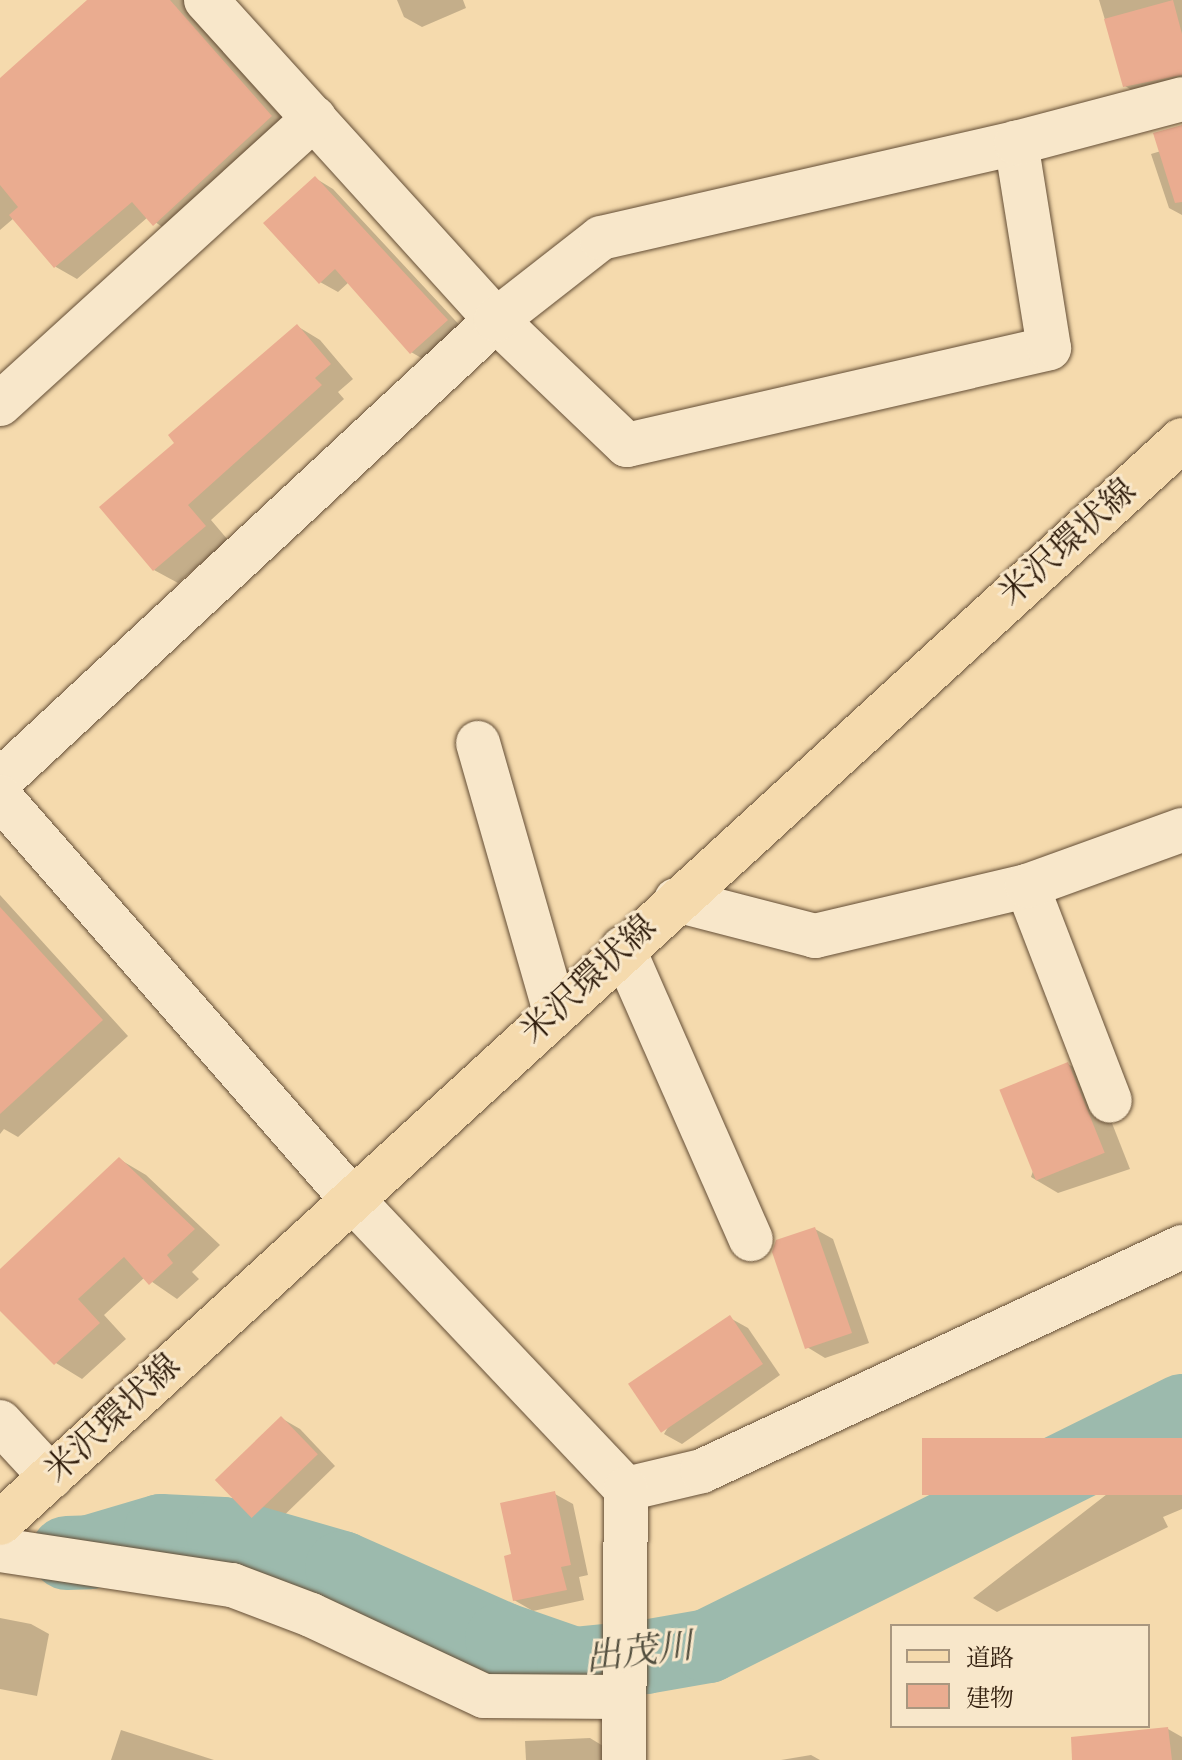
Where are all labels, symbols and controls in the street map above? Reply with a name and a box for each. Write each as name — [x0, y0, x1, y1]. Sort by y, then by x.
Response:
street label: 米沢環状線 — [991, 471, 1145, 615]
street label: 米沢環状線 — [513, 907, 665, 1053]
street label: 米沢環状線 — [37, 1346, 189, 1492]
legend — [890, 1624, 1150, 1728]
water label: 出茂川 — [583, 1625, 695, 1681]
text: 道路 — [966, 1644, 1014, 1674]
text: 建物 — [966, 1684, 1014, 1714]

